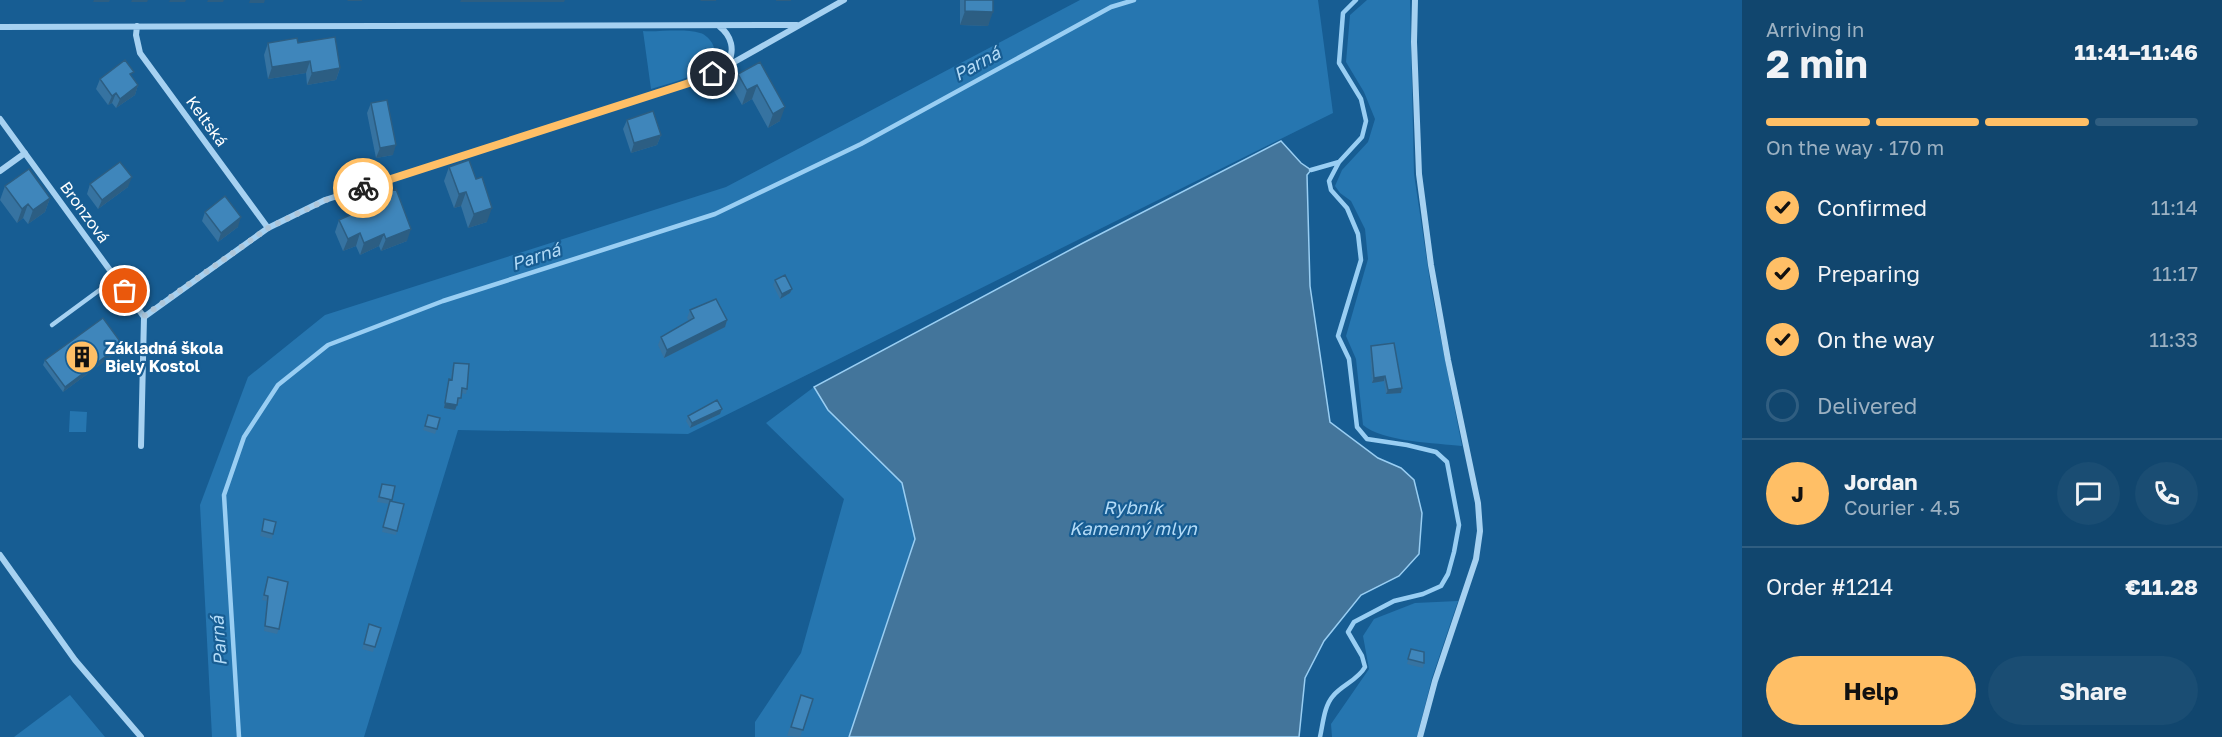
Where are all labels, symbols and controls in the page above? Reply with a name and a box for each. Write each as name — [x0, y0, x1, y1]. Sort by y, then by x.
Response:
text: Arriving in — [1766, 17, 1864, 41]
text: 11:41–11:46 — [2074, 38, 2198, 65]
water label: Parná — [949, 40, 1005, 85]
text: 2 min — [1766, 40, 1868, 87]
pin — [687, 48, 738, 99]
icon: home — [696, 57, 729, 90]
street label: Keltská — [182, 92, 232, 150]
text: On the way · 170 m — [1766, 135, 1944, 159]
courier — [333, 158, 393, 218]
icon: bike — [347, 172, 380, 205]
street label: Bronzová — [56, 177, 114, 247]
icon: check — [1766, 191, 1799, 224]
text: Confirmed — [1817, 194, 1927, 221]
text: 11:14 — [2151, 195, 2198, 219]
water label: Parná — [508, 237, 565, 274]
icon: check — [1766, 257, 1799, 290]
text: Preparing — [1817, 260, 1920, 287]
text: 11:17 — [2152, 261, 2198, 285]
pin — [99, 265, 150, 316]
icon: bag — [108, 274, 141, 307]
icon: check — [1766, 323, 1799, 356]
text: On the way — [1817, 326, 1935, 353]
text: 11:33 — [2149, 327, 2198, 351]
place label: Základná škola Biely Kostol — [105, 338, 223, 376]
building icon: Základná škola Biely Kostol — [64, 339, 100, 375]
text: Delivered — [1817, 392, 1917, 419]
button: chat — [2057, 462, 2120, 525]
button: phone — [2135, 462, 2198, 525]
text: Jordan — [1844, 468, 1918, 495]
text: J — [1791, 480, 1804, 507]
text: Courier · 4.5 — [1844, 495, 1960, 519]
water label: Rybník Kamenný mlyn — [1069, 496, 1198, 539]
text: Order #1214 — [1766, 573, 1894, 600]
text: €11.28 — [2125, 573, 2198, 600]
water label: Parná — [205, 614, 231, 667]
button: Help — [1766, 656, 1976, 725]
button: Share — [1988, 656, 2198, 725]

